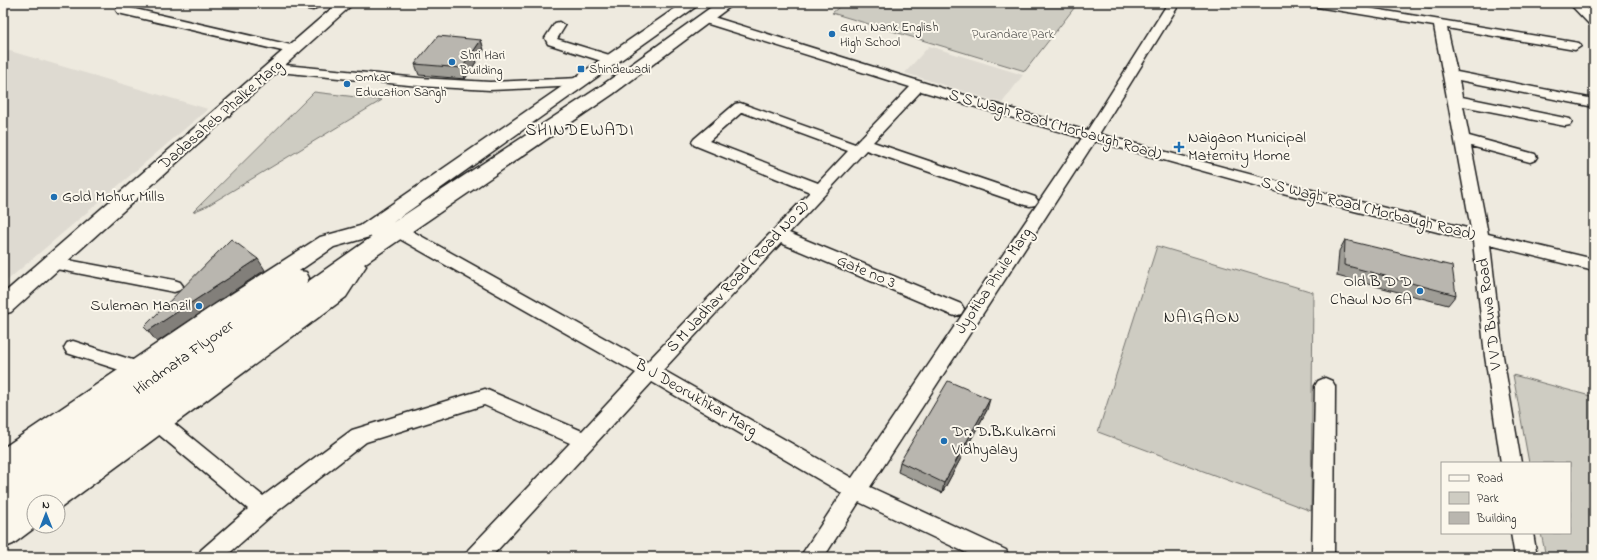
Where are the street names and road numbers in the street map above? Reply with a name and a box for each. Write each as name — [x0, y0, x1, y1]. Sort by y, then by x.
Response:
street label: Dadasaheb Phalke Marg — [153, 54, 288, 177]
street label: S S Wagh Road (Morbaugh Road) — [946, 83, 1164, 167]
street label: S S Wagh Road (Morbaugh Road) — [1258, 171, 1478, 247]
street label: S M Jadhav Road (Road No 2) — [661, 195, 815, 358]
street label: Jyotiba Phule Marg — [949, 223, 1039, 339]
street label: Gate no 3 — [833, 249, 899, 295]
street label: V V D Buva Road — [1471, 257, 1509, 372]
street label: Hindmata Flyover — [129, 314, 239, 402]
street label: B J Deorukhkar Marg — [630, 353, 762, 443]

